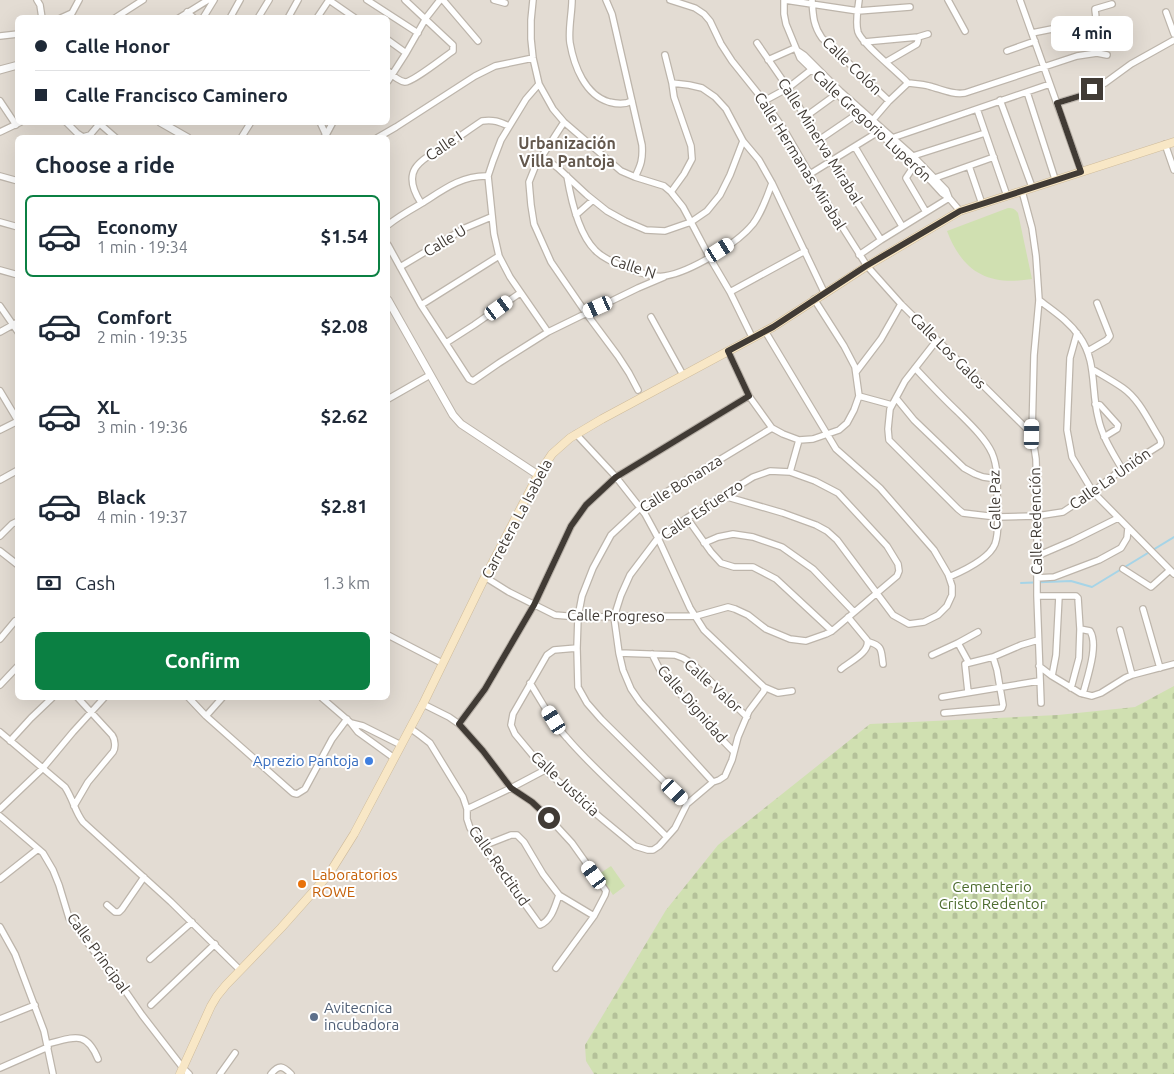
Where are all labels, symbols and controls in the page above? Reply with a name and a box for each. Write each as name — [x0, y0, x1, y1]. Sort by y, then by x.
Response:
callout: 4 min — [1051, 17, 1133, 52]
text: 4 min — [1072, 24, 1112, 42]
street label: Calle Colón — [819, 33, 885, 98]
text: Calle Honor — [65, 35, 170, 57]
street label: Calle Gregorio Luperón — [810, 66, 935, 185]
street label: Calle Minerva Mirabal — [775, 75, 866, 207]
route end — [1081, 78, 1103, 100]
text: Calle Francisco Caminero — [65, 84, 288, 106]
street label: Calle Hermanas Mirabal — [751, 89, 850, 232]
street label: Calle I — [422, 127, 465, 164]
district label: Urbanización Villa Pantoja — [518, 134, 616, 170]
text: Choose a ride — [35, 152, 175, 177]
icon: car — [37, 214, 82, 259]
text: Economy — [97, 216, 178, 238]
street label: Calle U — [420, 221, 469, 260]
text: $1.54 — [320, 225, 368, 247]
car — [703, 236, 736, 264]
text: 1 min · 19:34 — [97, 238, 188, 256]
street label: Calle N — [608, 251, 658, 282]
car — [482, 293, 515, 323]
car — [581, 294, 614, 320]
icon: car — [37, 304, 82, 349]
text: Comfort — [97, 306, 172, 328]
street label: Calle Los Galos — [907, 309, 990, 392]
text: $2.08 — [320, 315, 368, 337]
text: 2 min · 19:35 — [97, 328, 188, 346]
icon: car — [37, 394, 82, 439]
text: XL — [97, 396, 120, 418]
text: $2.62 — [320, 405, 368, 427]
text: 3 min · 19:36 — [97, 418, 188, 436]
car — [1024, 419, 1039, 449]
street label: Calle La Unión — [1066, 444, 1154, 513]
street label: Calle Bonanza — [636, 451, 725, 516]
street label: Carretera La Isabela — [478, 456, 555, 582]
street label: Calle Redención — [1026, 467, 1045, 575]
street label: Calle Paz — [985, 470, 1004, 530]
street label: Calle Esfuerzo — [657, 476, 746, 543]
icon: car — [37, 484, 82, 529]
text: Black — [97, 486, 146, 508]
text: $2.81 — [320, 495, 368, 517]
text: 4 min · 19:37 — [97, 508, 188, 526]
icon: cash — [35, 569, 63, 597]
text: Cash — [75, 572, 116, 594]
text: 1.3 km — [322, 574, 370, 592]
street label: Calle Progreso — [567, 606, 665, 625]
button: Confirm — [35, 632, 370, 690]
street label: Calle Valor — [681, 655, 746, 716]
street label: Calle Dignidad — [654, 662, 731, 746]
car — [539, 703, 568, 737]
street label: Calle Justicia — [528, 748, 603, 819]
place label: Aprezio Pantoja — [253, 752, 359, 769]
marker: Aprezio Pantoja — [363, 755, 375, 767]
car — [658, 776, 691, 808]
route start — [538, 807, 560, 829]
street label: Calle Rectitud — [466, 822, 533, 909]
car — [579, 858, 608, 892]
place label: Laboratorios ROWE — [312, 866, 398, 900]
marker: Laboratorios ROWE — [296, 878, 308, 890]
park label: Cementerio Cristo Redentor — [939, 878, 1046, 912]
street label: Calle Principal — [64, 910, 133, 996]
place label: Avitecnica incubadora — [324, 999, 399, 1033]
marker: Avitecnica incubadora — [308, 1011, 320, 1023]

